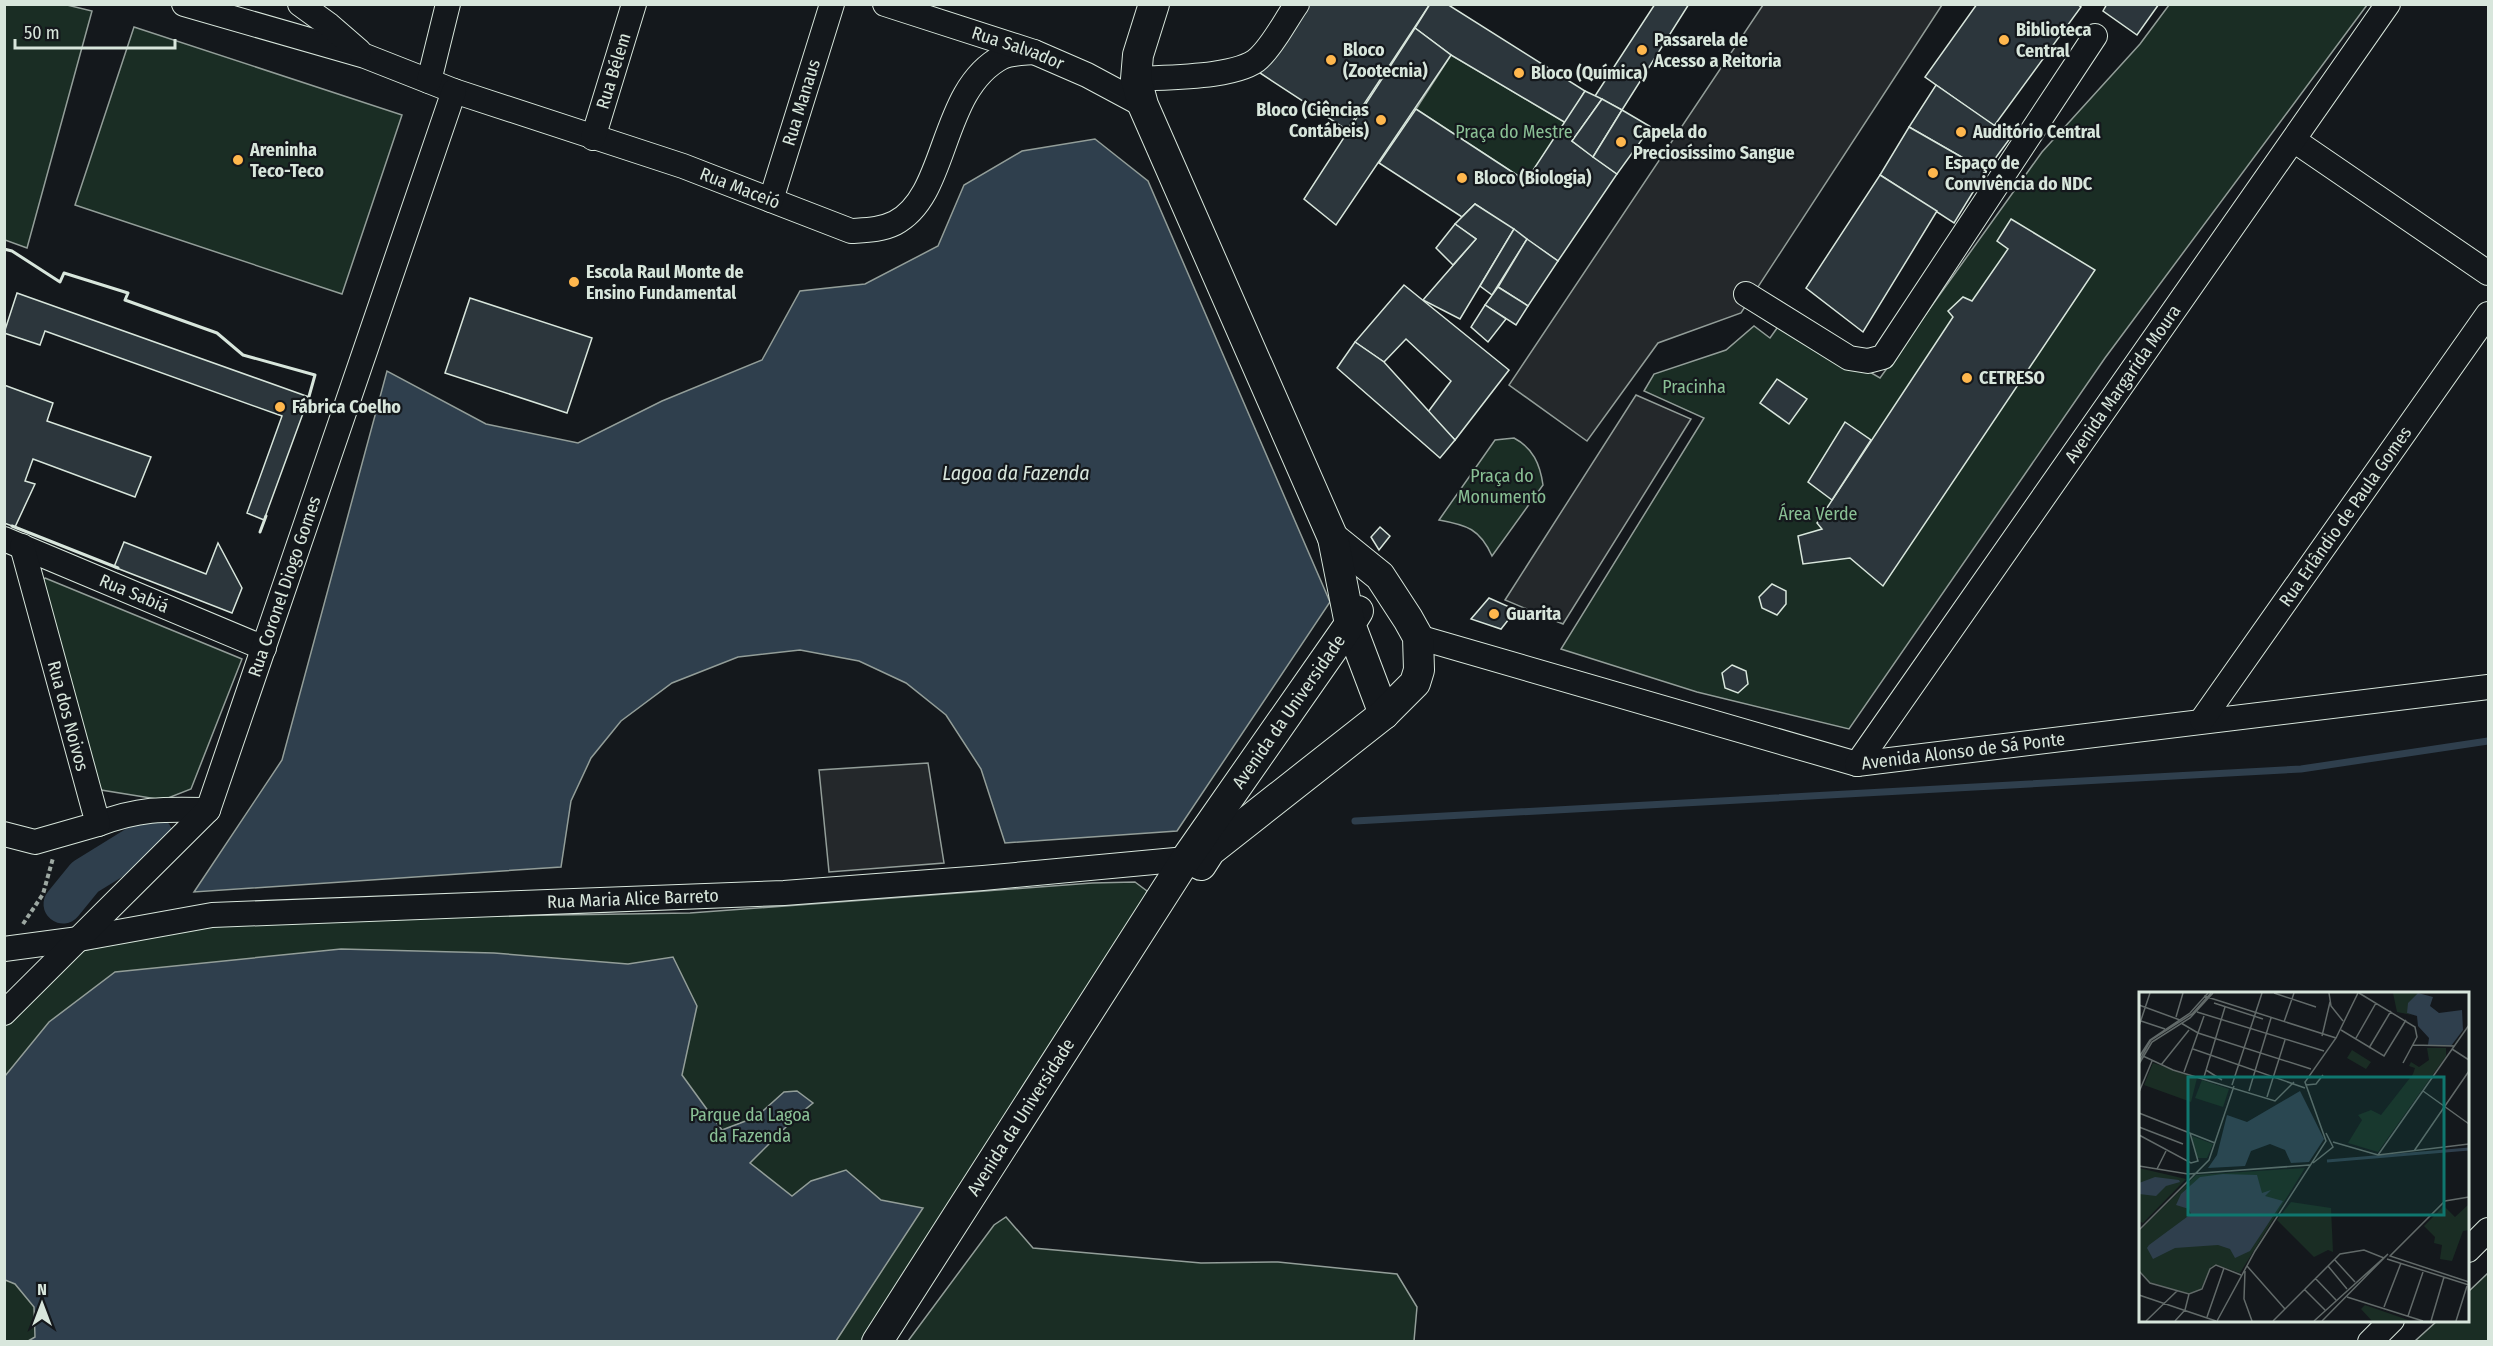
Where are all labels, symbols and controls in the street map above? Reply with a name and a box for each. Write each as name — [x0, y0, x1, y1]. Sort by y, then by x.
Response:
scale bar — [15, 12, 176, 50]
place label: Biblioteca Central — [2016, 19, 2091, 62]
text: 50 m — [24, 22, 60, 44]
street label: Rua Salvador — [969, 22, 1068, 75]
place label: Passarela de Acesso a Reitoria — [1653, 29, 1782, 72]
street label: Rua Bélem — [591, 30, 635, 112]
marker: Biblioteca Central — [1997, 33, 2011, 47]
place label: Bloco (Zootecnia) — [1343, 39, 1428, 82]
marker: Passarela de Acesso a Reitoria — [1635, 43, 1649, 57]
marker: Bloco (Zootecnia) — [1324, 53, 1338, 67]
street label: Rua Manaus — [778, 56, 825, 149]
place label: Bloco (Química) — [1531, 62, 1648, 84]
marker: Bloco (Química) — [1512, 66, 1526, 80]
place label: Bloco (Ciências Contábeis) — [1256, 99, 1370, 142]
marker: Bloco (Ciências Contábeis) — [1374, 113, 1388, 127]
park label: Praça do Mestre — [1455, 121, 1573, 143]
place label: Capela do Preciosíssimo Sangue — [1633, 121, 1795, 164]
place label: Auditório Central — [1972, 121, 2101, 143]
marker: Auditório Central — [1954, 125, 1968, 139]
marker: Capela do Preciosíssimo Sangue — [1614, 135, 1628, 149]
place label: Areninha Teco-Teco — [249, 139, 324, 182]
place label: Espaço de Convivência do NDC — [1945, 152, 2093, 195]
marker: Areninha Teco-Teco — [231, 153, 245, 167]
street label: Rua Maceió — [697, 163, 783, 213]
marker: Espaço de Convivência do NDC — [1926, 166, 1940, 180]
place label: Bloco (Biologia) — [1474, 167, 1592, 189]
marker: Bloco (Biologia) — [1455, 171, 1469, 185]
place label: Escola Raul Monte de Ensino Fundamental — [586, 261, 744, 304]
marker: Escola Raul Monte de Ensino Fundamental — [567, 275, 581, 289]
street label: Avenida Margarida Moura — [2060, 300, 2186, 467]
place label: CETRESO — [1979, 367, 2045, 389]
marker: CETRESO — [1960, 371, 1974, 385]
park label: Pracinha — [1662, 376, 1726, 398]
place label: Fábrica Coelho — [292, 396, 401, 418]
marker: Fábrica Coelho — [273, 400, 287, 414]
street label: Rua Erlândio de Paula Gomes — [2274, 422, 2417, 611]
water label: Lagoa da Fazenda — [942, 461, 1090, 485]
park label: Praça do Monumento — [1458, 465, 1546, 508]
street label: Rua Coronel Diogo Gomes — [243, 493, 326, 680]
park label: Área Verde — [1779, 502, 1858, 525]
street label: Rua Sabiá — [96, 569, 172, 618]
place label: Guarita — [1506, 603, 1561, 625]
marker: Guarita — [1487, 607, 1501, 621]
street label: Avenida da Universidade — [1228, 630, 1350, 793]
street label: Rua dos Noivos — [43, 658, 93, 774]
street label: Avenida Alonso de Sá Ponte — [1860, 728, 2066, 774]
street label: Rua Maria Alice Barreto — [547, 885, 719, 913]
inset map — [2139, 992, 2469, 1322]
street label: Avenida da Universidade — [962, 1034, 1079, 1200]
park label: Parque da Lagoa da Fazenda — [690, 1104, 811, 1147]
north arrow — [12, 1274, 72, 1334]
text: N — [37, 1280, 47, 1299]

